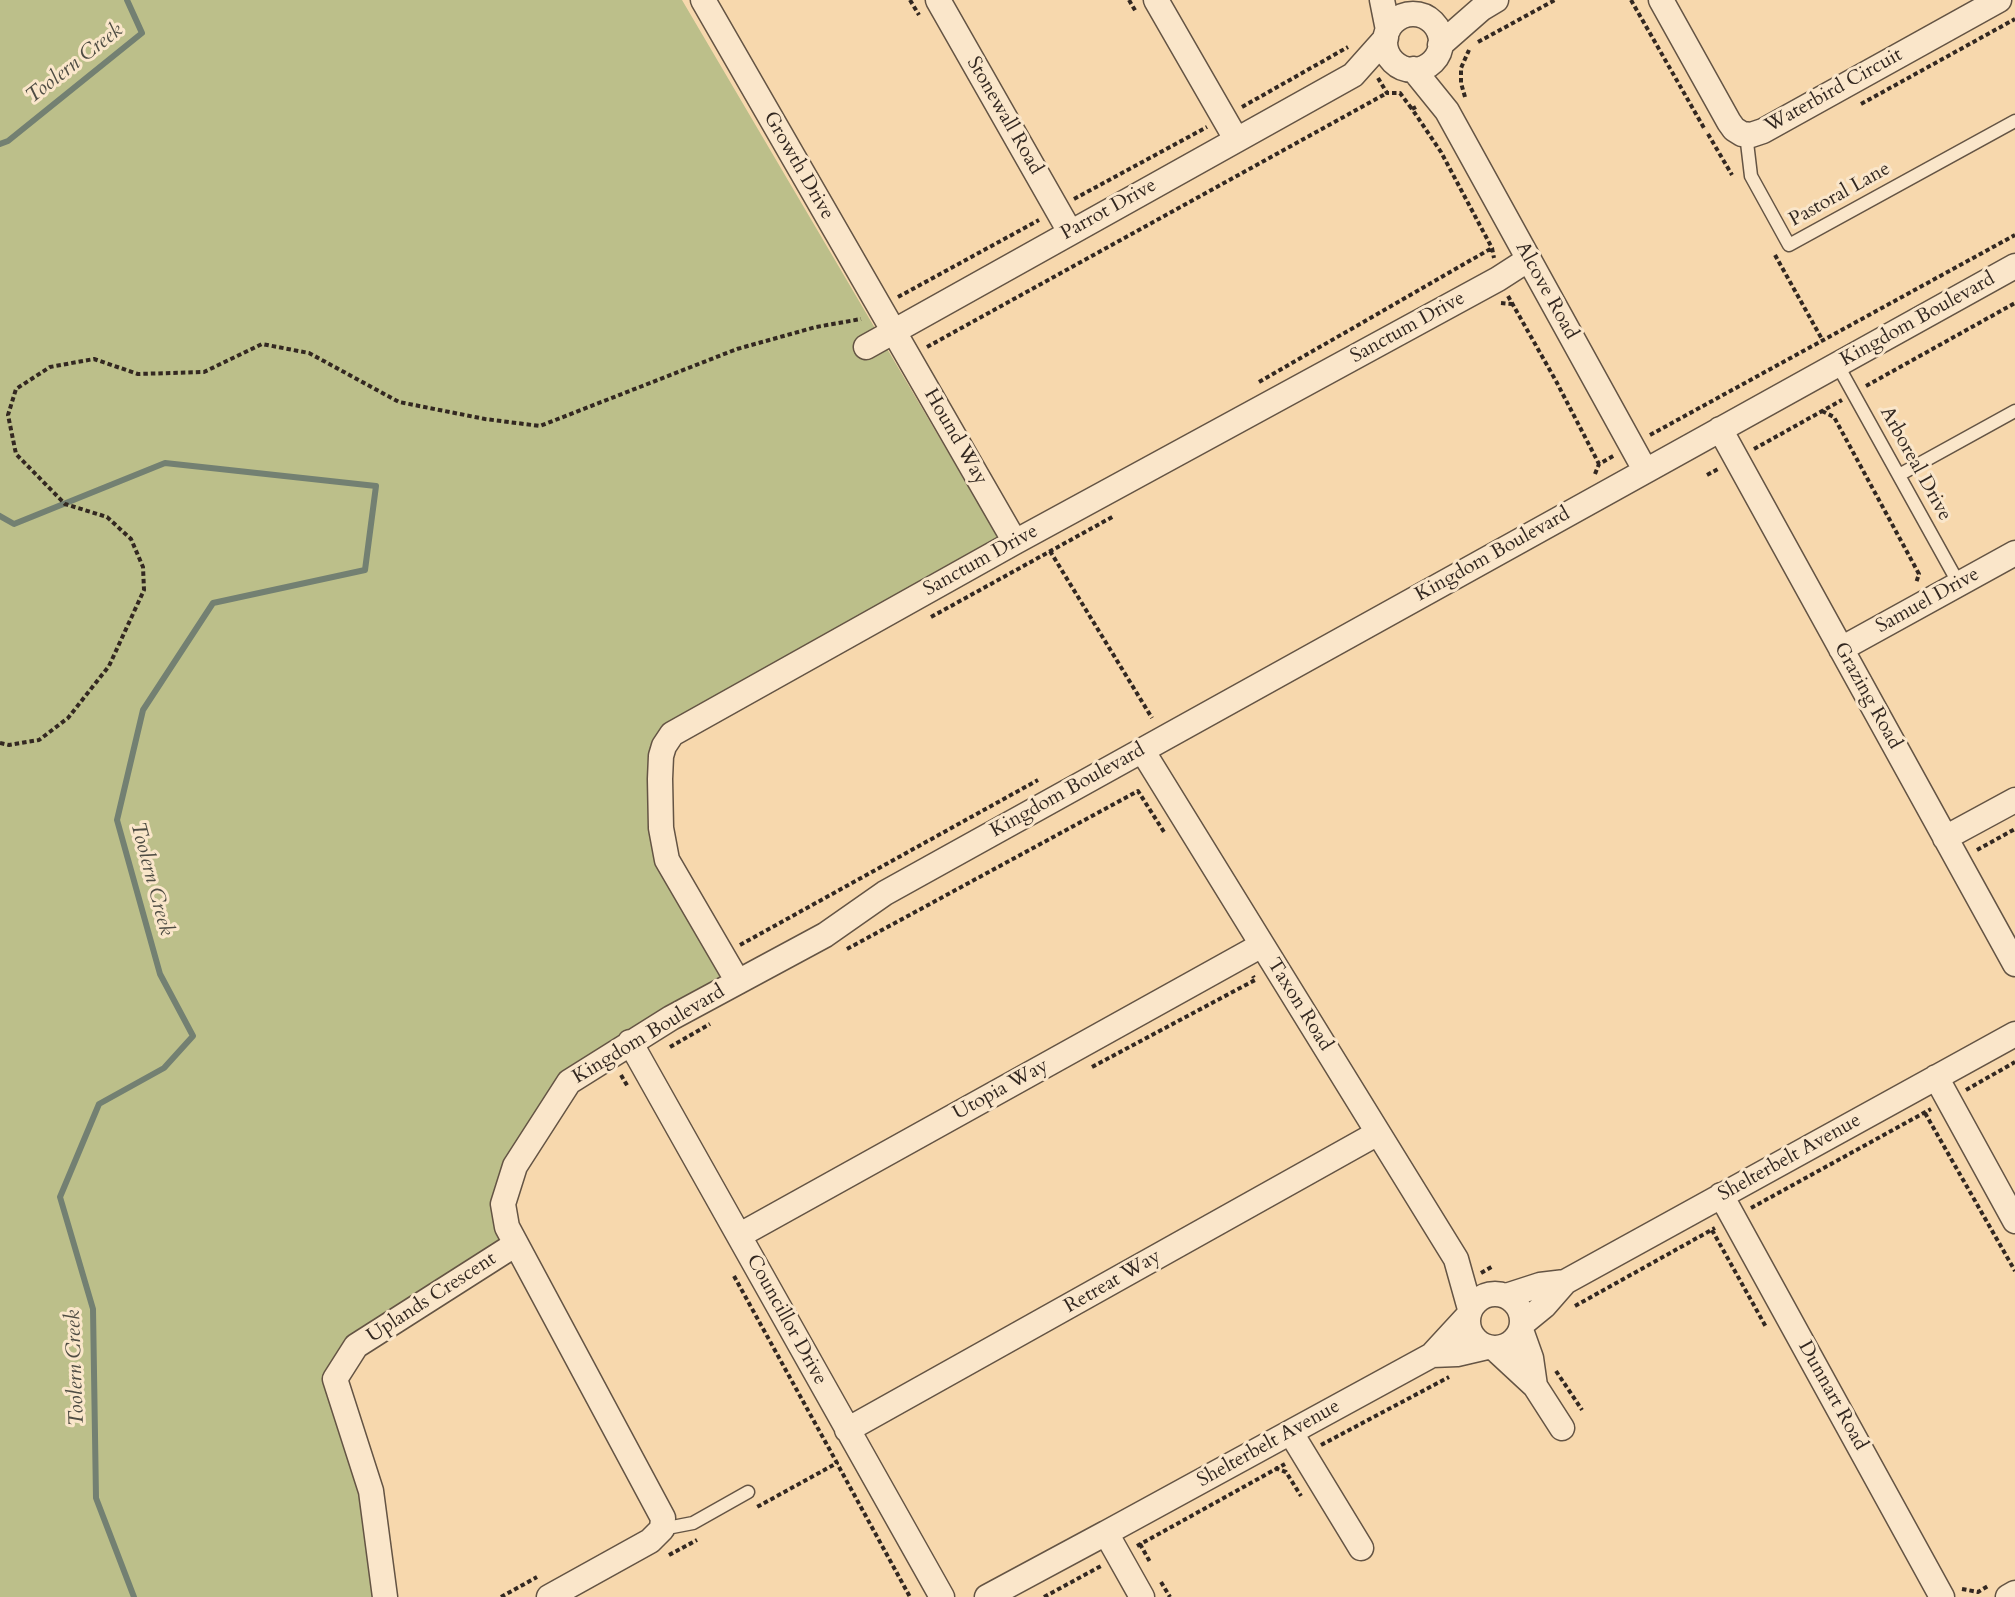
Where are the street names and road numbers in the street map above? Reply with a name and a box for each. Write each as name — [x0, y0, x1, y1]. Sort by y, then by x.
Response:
street label: Waterbird Circuit — [1761, 43, 1907, 139]
street label: Stonewall Road — [961, 53, 1047, 179]
street label: Growth Drive — [757, 108, 839, 224]
street label: Pastoral Lane — [1785, 157, 1895, 233]
street label: Parrot Drive — [1057, 174, 1161, 246]
street label: Alcove Road — [1509, 238, 1583, 344]
street label: Kingdom Boulevard — [1836, 268, 2000, 372]
street label: Sanctum Drive — [1347, 287, 1469, 369]
street label: Hound Way — [918, 385, 992, 489]
street label: Arboreal Drive — [1874, 403, 1956, 525]
street label: Kingdom Boulevard — [1411, 503, 1575, 607]
street label: Sanctum Drive — [920, 520, 1042, 602]
street label: Samuel Drive — [1872, 563, 1984, 639]
street label: Grazing Road — [1828, 638, 1906, 754]
street label: Kingdom Boulevard — [986, 739, 1150, 843]
street label: Taxon Road — [1261, 954, 1337, 1056]
street label: Kingdom Boulevard — [569, 980, 729, 1090]
street label: Utopia Way — [949, 1054, 1053, 1126]
street label: Shelterbelt Avenue — [1715, 1109, 1865, 1207]
street label: Retreat Way — [1061, 1245, 1165, 1319]
street label: Uplands Crescent — [363, 1247, 501, 1349]
street label: Councillor Drive — [740, 1251, 832, 1389]
street label: Dunnart Road — [1792, 1337, 1872, 1455]
street label: Shelterbelt Avenue — [1194, 1395, 1344, 1493]

